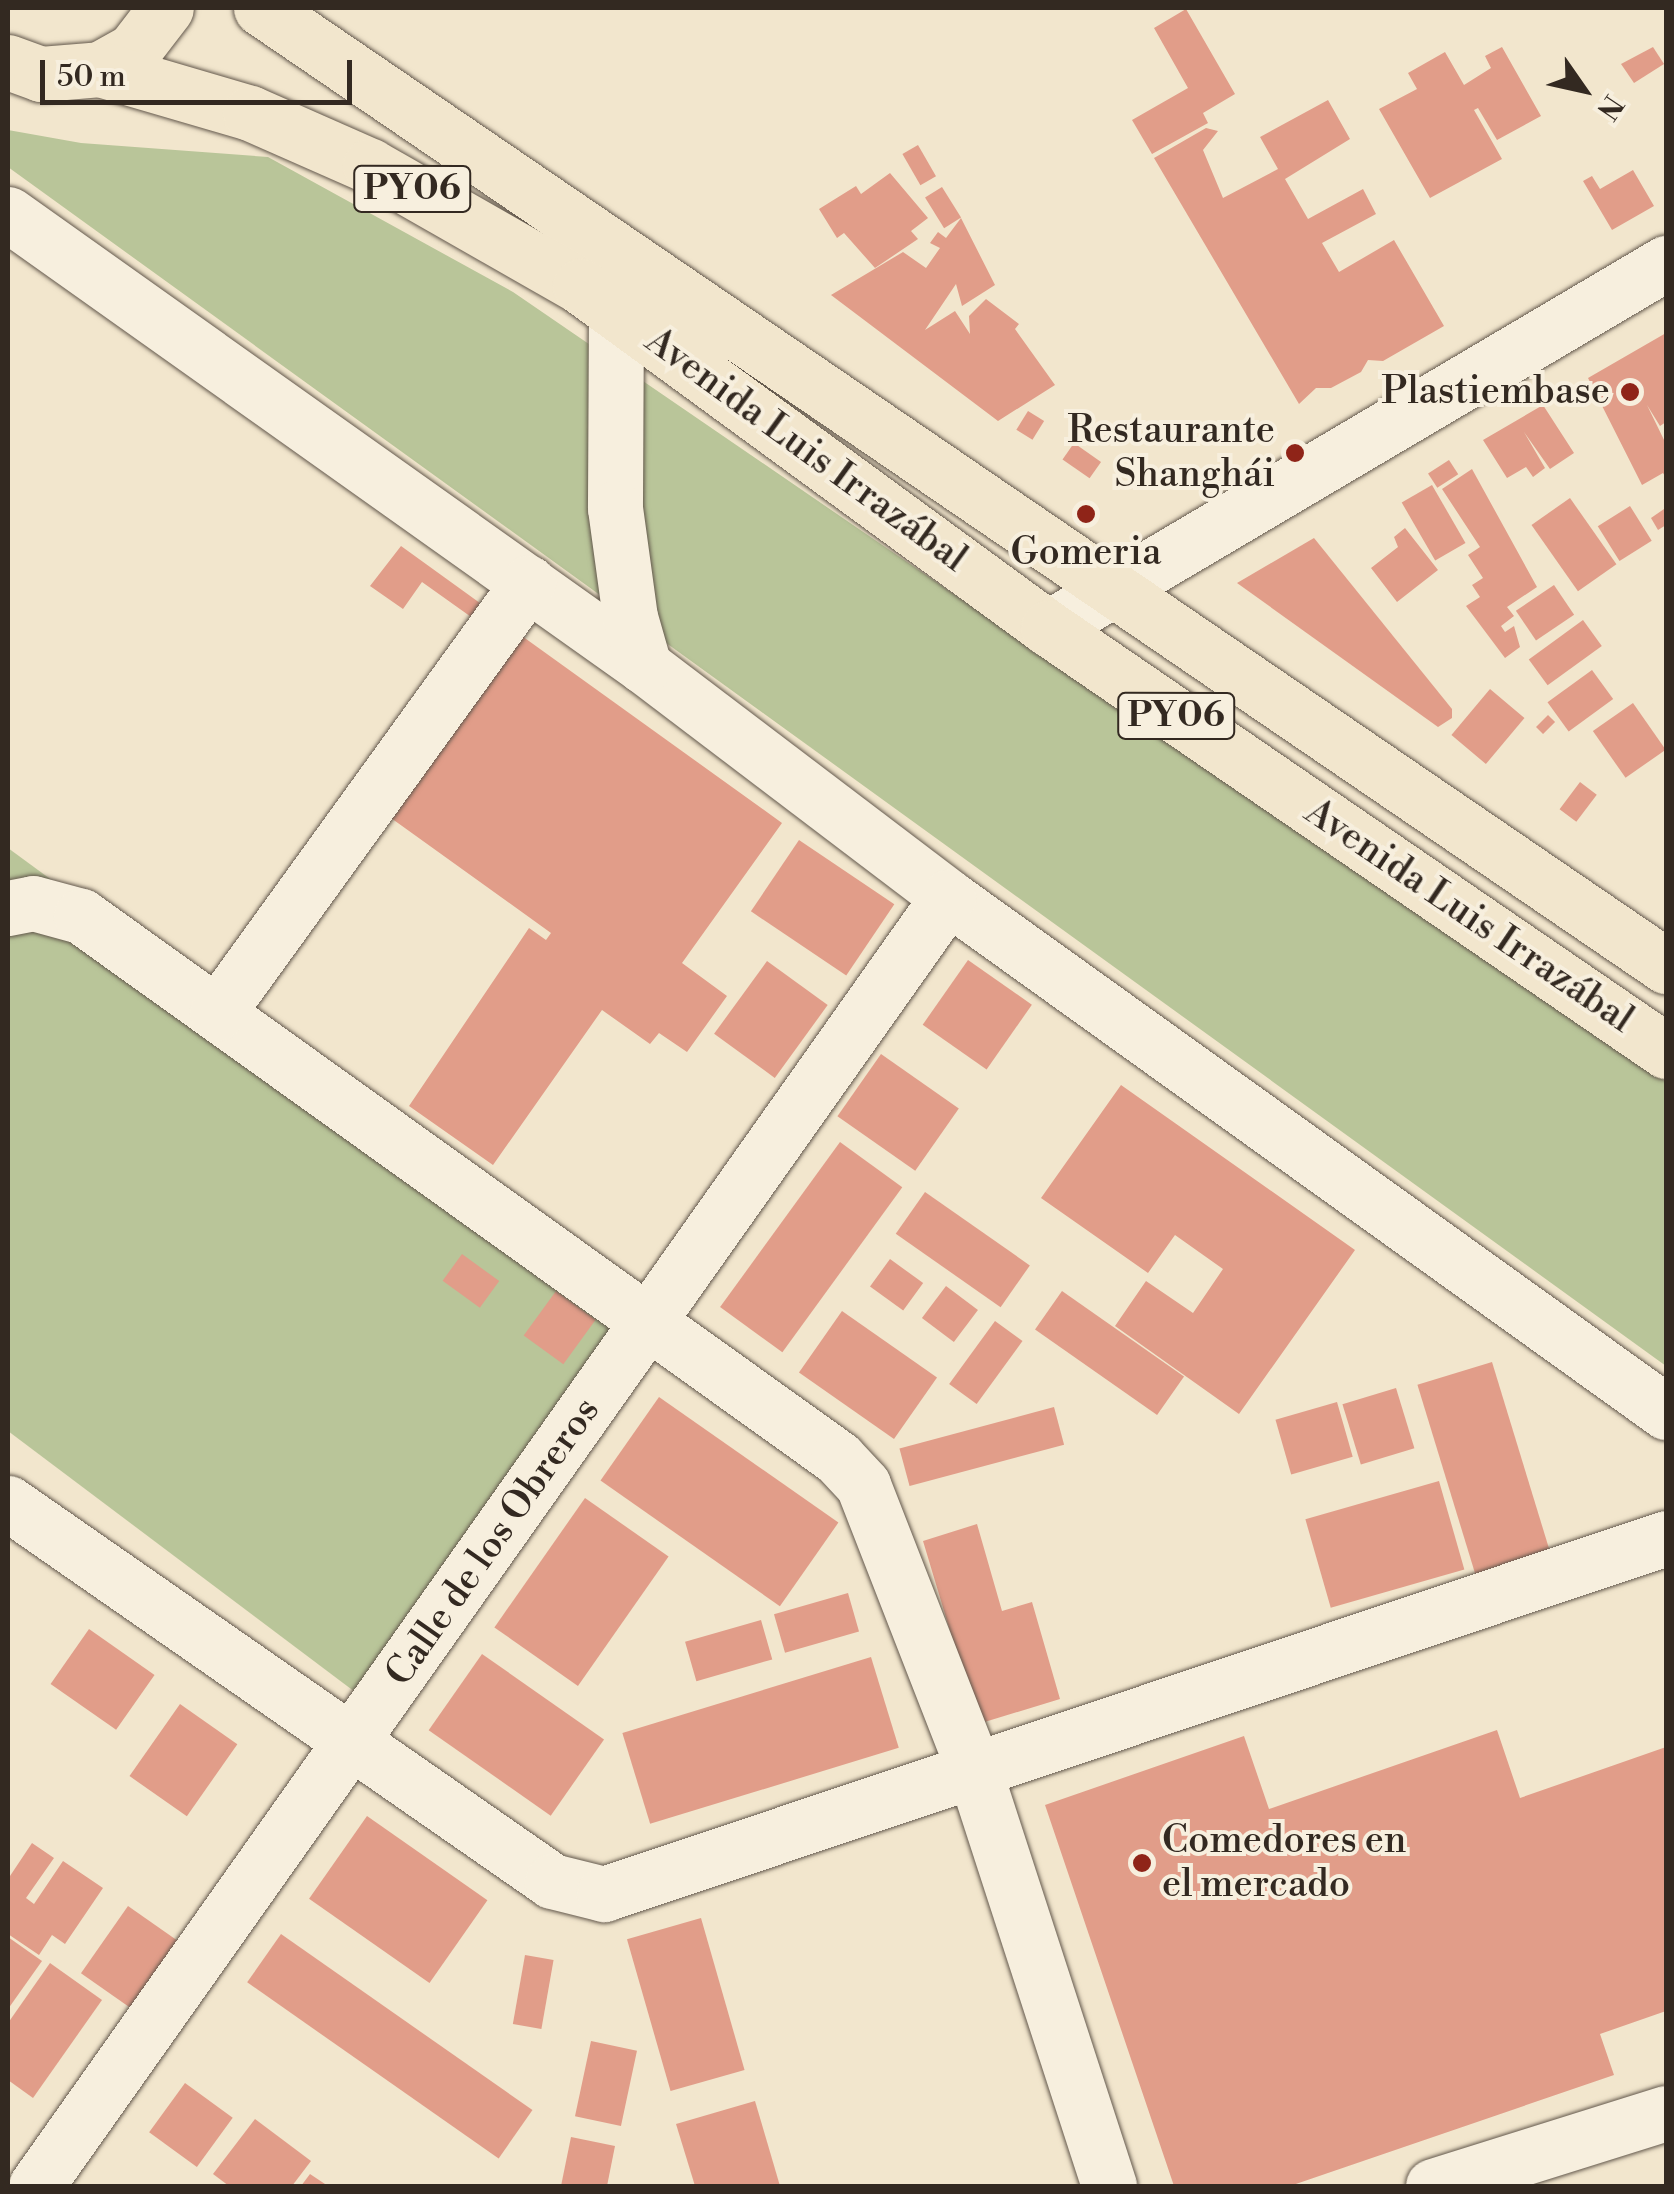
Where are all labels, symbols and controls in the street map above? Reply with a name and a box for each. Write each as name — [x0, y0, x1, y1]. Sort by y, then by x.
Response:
scale bar — [45, 40, 358, 102]
north arrow — [1534, 40, 1634, 140]
text: 50 m — [57, 58, 126, 96]
text: N — [1589, 88, 1630, 126]
road number: PY06 — [352, 159, 472, 219]
street label: Avenida Luis Irrazábal — [636, 318, 976, 582]
place label: Plastiembase — [1381, 369, 1610, 415]
marker: Plastiembase — [1619, 381, 1641, 403]
place label: Restaurante Shanghái — [1067, 408, 1275, 498]
marker: Restaurante Shanghái — [1284, 442, 1306, 464]
marker: Gomeria — [1075, 503, 1097, 525]
place label: Gomeria — [1011, 530, 1161, 576]
road number: PY06 — [1116, 686, 1236, 746]
street label: Avenida Luis Irrazábal — [1296, 789, 1642, 1043]
street label: Calle de los Obreros — [376, 1389, 610, 1695]
place label: Comedores en el mercado — [1162, 1818, 1406, 1908]
marker: Comedores en el mercado — [1131, 1852, 1153, 1874]

